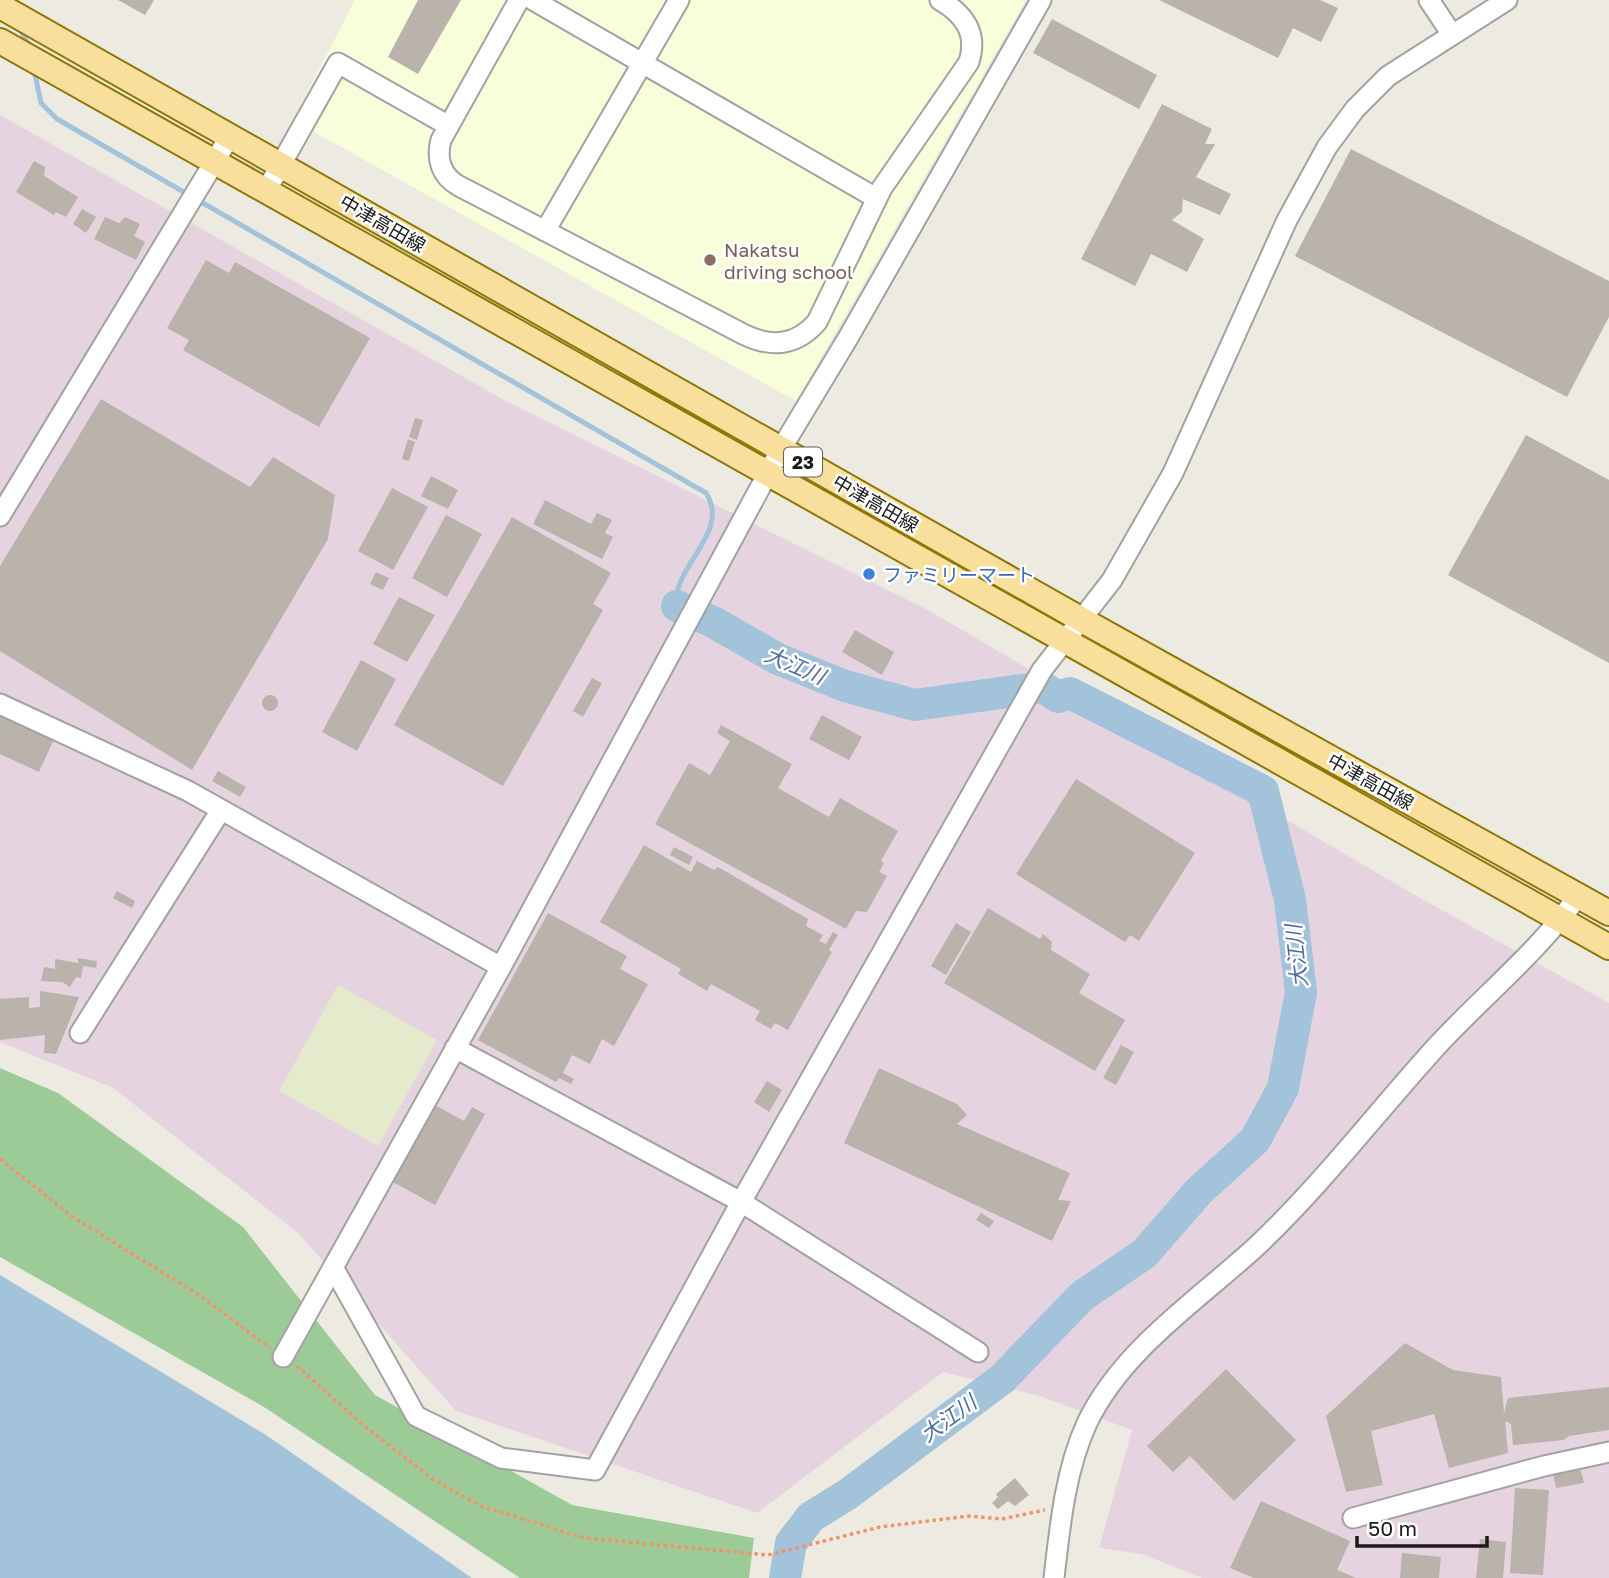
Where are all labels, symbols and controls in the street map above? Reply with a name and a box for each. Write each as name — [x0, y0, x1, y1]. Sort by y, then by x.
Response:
street label: 中津高田線 — [336, 189, 430, 257]
place label: Nakatsu driving school — [724, 238, 853, 283]
marker: Nakatsu driving school — [702, 252, 718, 268]
road number: 23 — [784, 448, 822, 476]
street label: 中津高田線 — [829, 469, 923, 537]
place label: ファミリーマート — [883, 563, 1035, 586]
marker: ファミリーマート — [861, 566, 877, 582]
water label: 大江川 — [761, 641, 831, 690]
street label: 中津高田線 — [1324, 748, 1418, 814]
water label: 大江川 — [1280, 921, 1312, 989]
water label: 大江川 — [915, 1388, 983, 1447]
scale bar — [1357, 1504, 1486, 1548]
text: 50 m — [1368, 1515, 1417, 1541]

